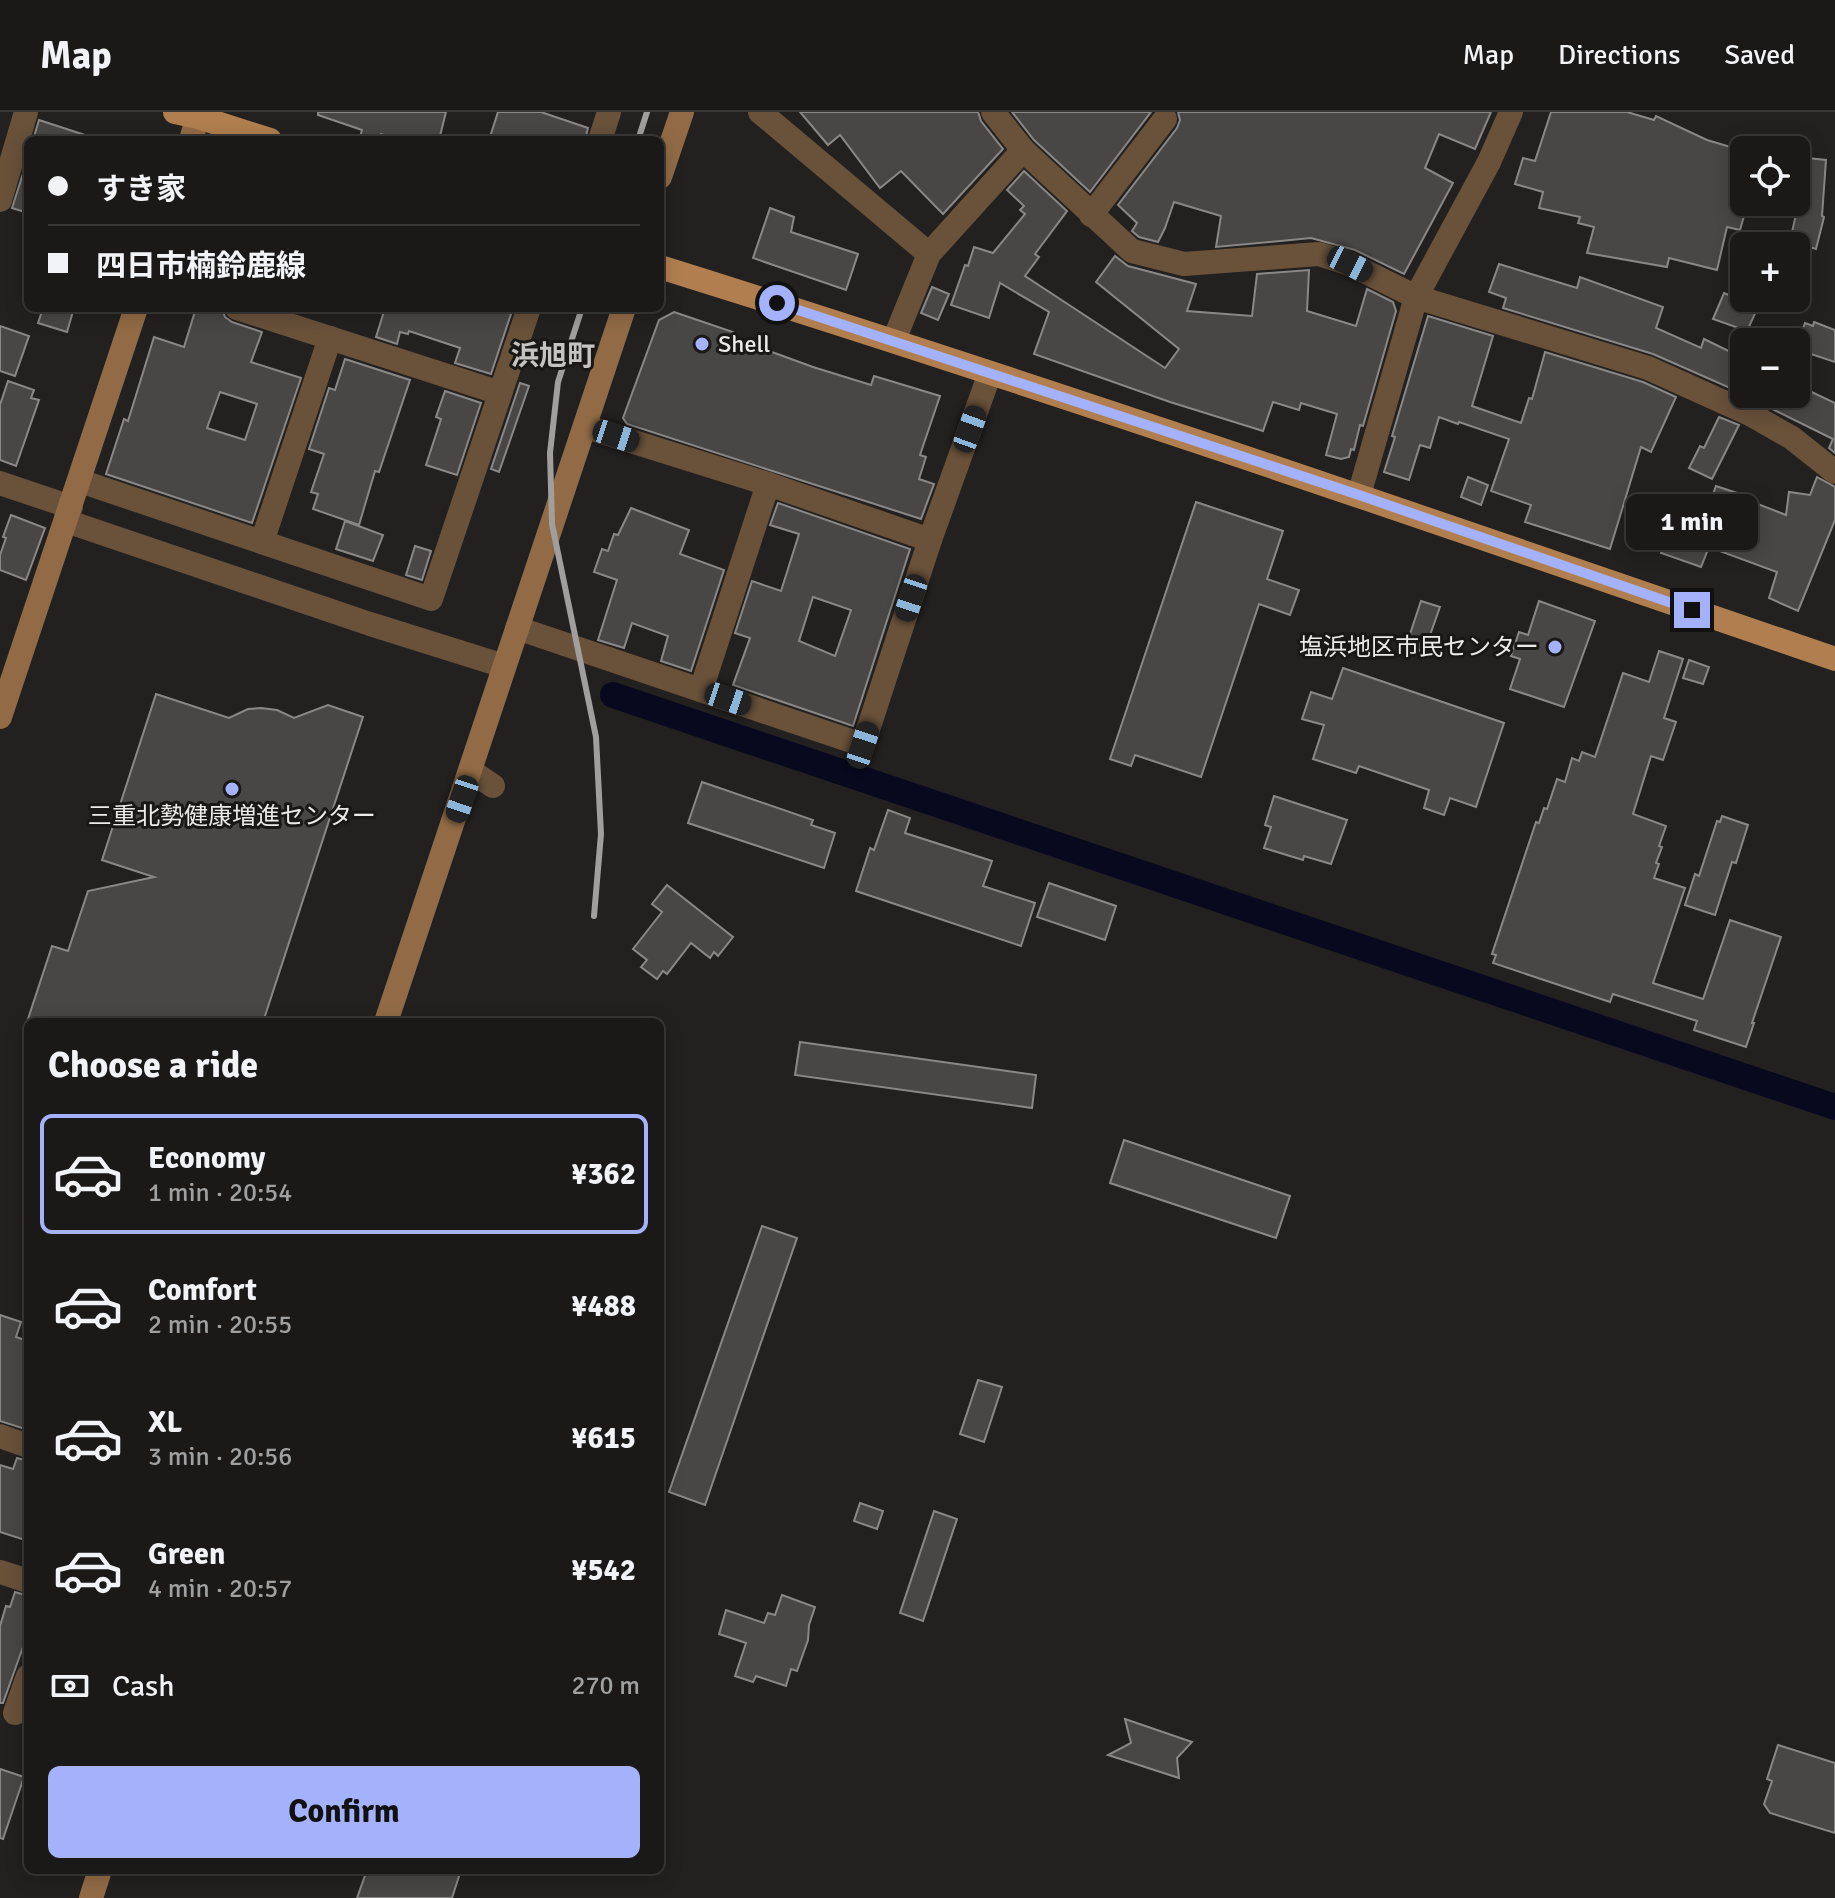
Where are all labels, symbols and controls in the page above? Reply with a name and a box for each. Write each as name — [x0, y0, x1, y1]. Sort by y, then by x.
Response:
text: Map — [40, 32, 112, 79]
text: Map — [1462, 38, 1514, 72]
text: Directions — [1558, 38, 1680, 72]
text: Saved — [1724, 38, 1795, 72]
map controls — [1730, 136, 1810, 408]
button: locate — [1730, 136, 1810, 216]
text: すき家 — [96, 171, 186, 208]
button: + — [1730, 232, 1810, 312]
car — [1323, 242, 1377, 286]
text: 四日市楠鈴鹿線 — [96, 248, 306, 285]
route start — [759, 285, 795, 321]
button: − — [1730, 328, 1810, 408]
place label: Shell — [718, 329, 770, 359]
marker: Shell — [693, 335, 711, 353]
district label: 浜旭町 — [511, 339, 595, 373]
car — [951, 402, 989, 456]
car — [589, 417, 643, 455]
callout: 1 min — [1626, 494, 1758, 550]
text: 1 min — [1661, 506, 1723, 538]
car — [892, 571, 930, 625]
route end — [1674, 592, 1710, 628]
place label: 塩浜地区市民センター — [1299, 632, 1539, 662]
marker: 塩浜地区市民センター — [1546, 638, 1564, 656]
car — [701, 680, 755, 718]
car — [844, 718, 882, 772]
car — [443, 772, 481, 826]
marker: 三重北勢健康増進センター — [223, 780, 241, 798]
place label: 三重北勢健康増進センター — [88, 801, 376, 831]
text: Choose a ride — [48, 1043, 258, 1088]
icon: car — [52, 1138, 124, 1210]
text: Economy — [148, 1140, 265, 1177]
text: ¥362 — [571, 1156, 636, 1193]
text: 1 min · 20:54 — [148, 1177, 292, 1209]
icon: car — [52, 1270, 124, 1342]
text: Comfort — [148, 1272, 257, 1309]
text: ¥488 — [571, 1288, 636, 1325]
text: 2 min · 20:55 — [148, 1309, 292, 1341]
icon: car — [52, 1402, 124, 1474]
text: XL — [148, 1404, 182, 1441]
text: ¥615 — [571, 1420, 636, 1457]
text: 3 min · 20:56 — [148, 1441, 292, 1473]
icon: car — [52, 1534, 124, 1606]
text: Green — [148, 1536, 225, 1573]
text: ¥542 — [571, 1552, 636, 1589]
text: 4 min · 20:57 — [148, 1573, 292, 1605]
icon: cash — [48, 1664, 92, 1708]
text: Cash — [112, 1668, 175, 1705]
text: 270 m — [571, 1670, 640, 1702]
button: Confirm — [48, 1766, 640, 1858]

